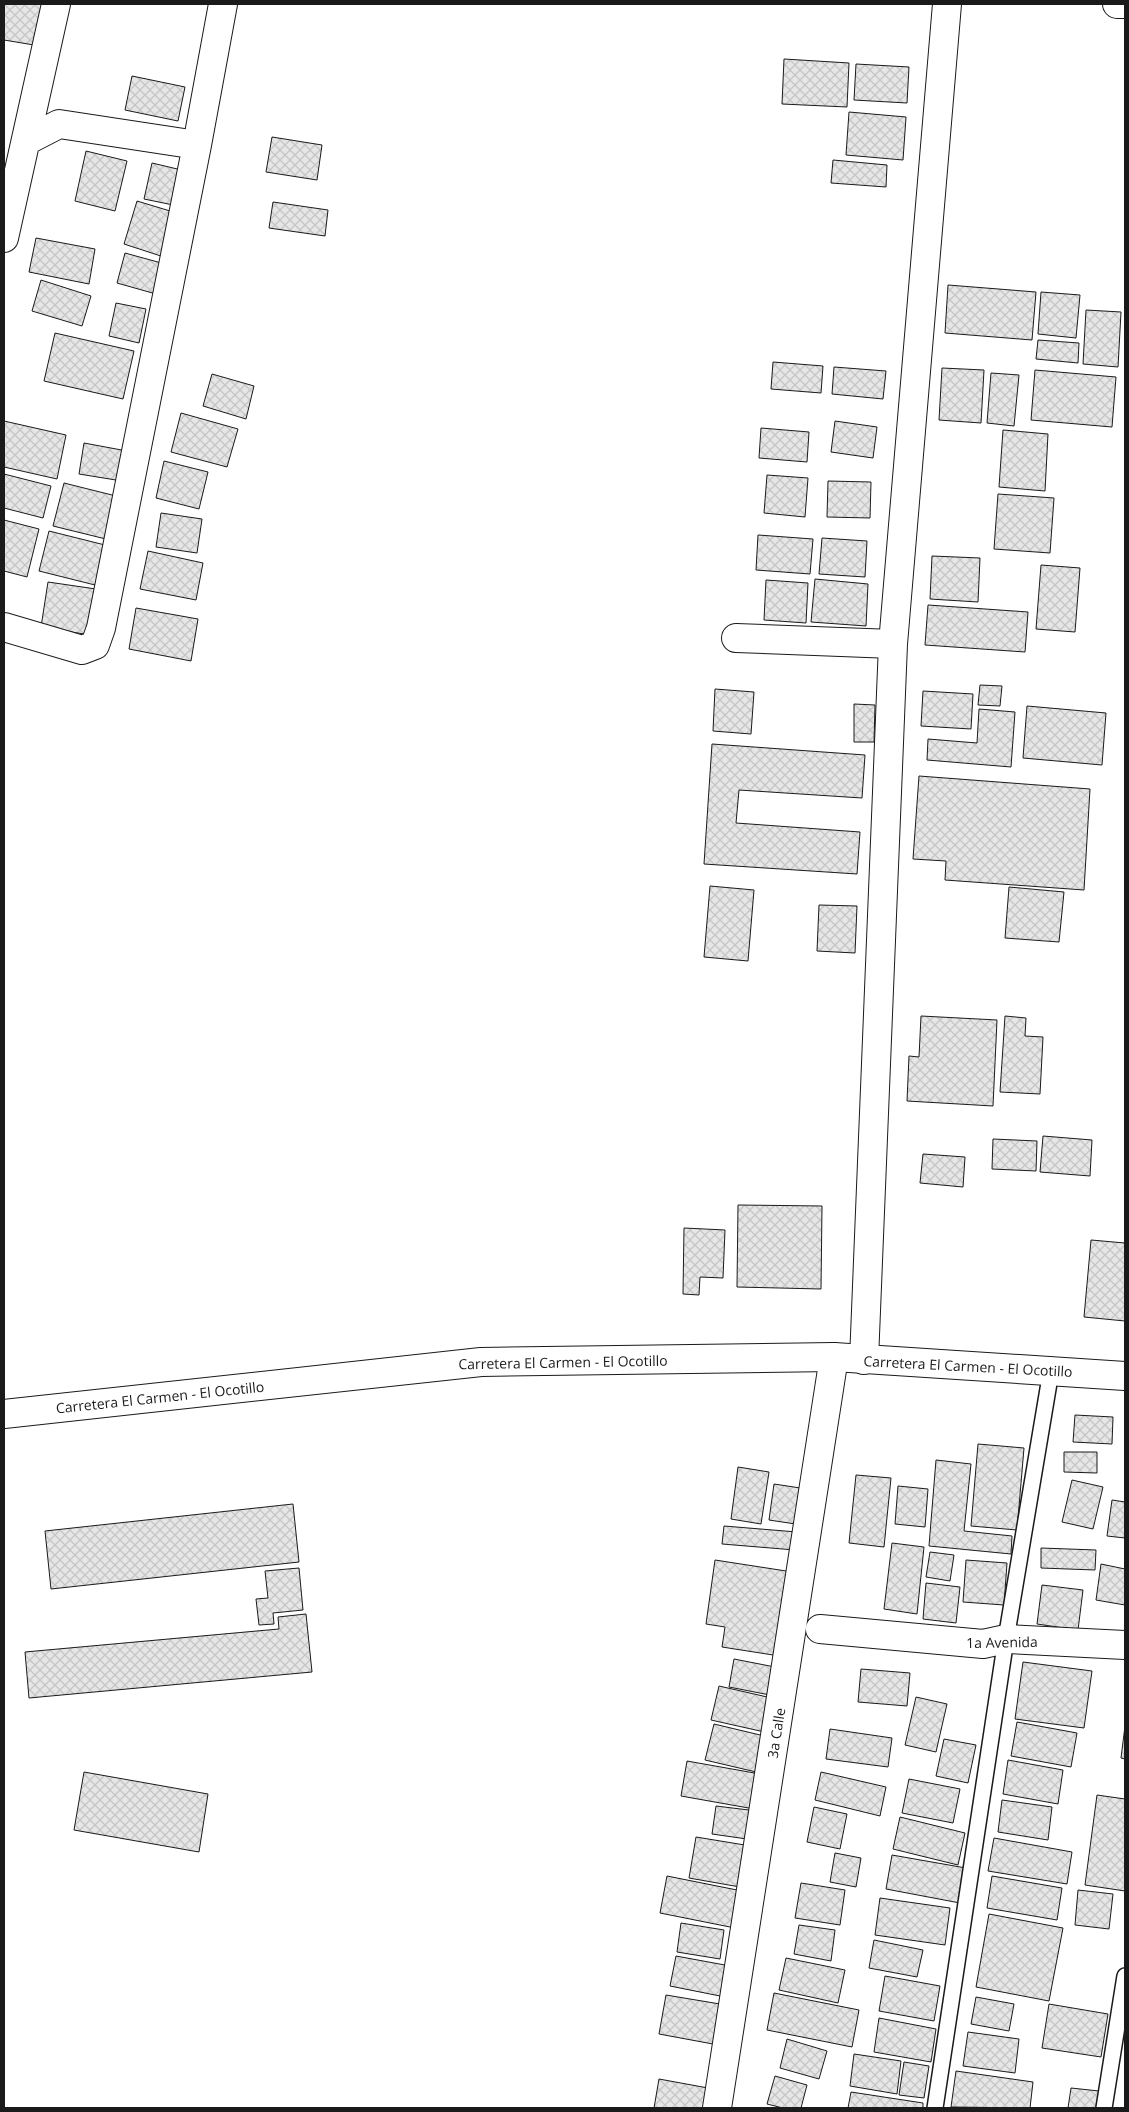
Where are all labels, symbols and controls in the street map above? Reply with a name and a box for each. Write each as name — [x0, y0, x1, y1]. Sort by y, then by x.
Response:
street label: Carretera El Carmen - El Ocotillo — [458, 1351, 668, 1373]
street label: Carretera El Carmen - El Ocotillo — [863, 1351, 1073, 1381]
street label: Carretera El Carmen - El Ocotillo — [55, 1377, 265, 1417]
street label: 1a Avenida — [966, 1632, 1038, 1652]
street label: 3a Calle — [763, 1706, 789, 1760]

